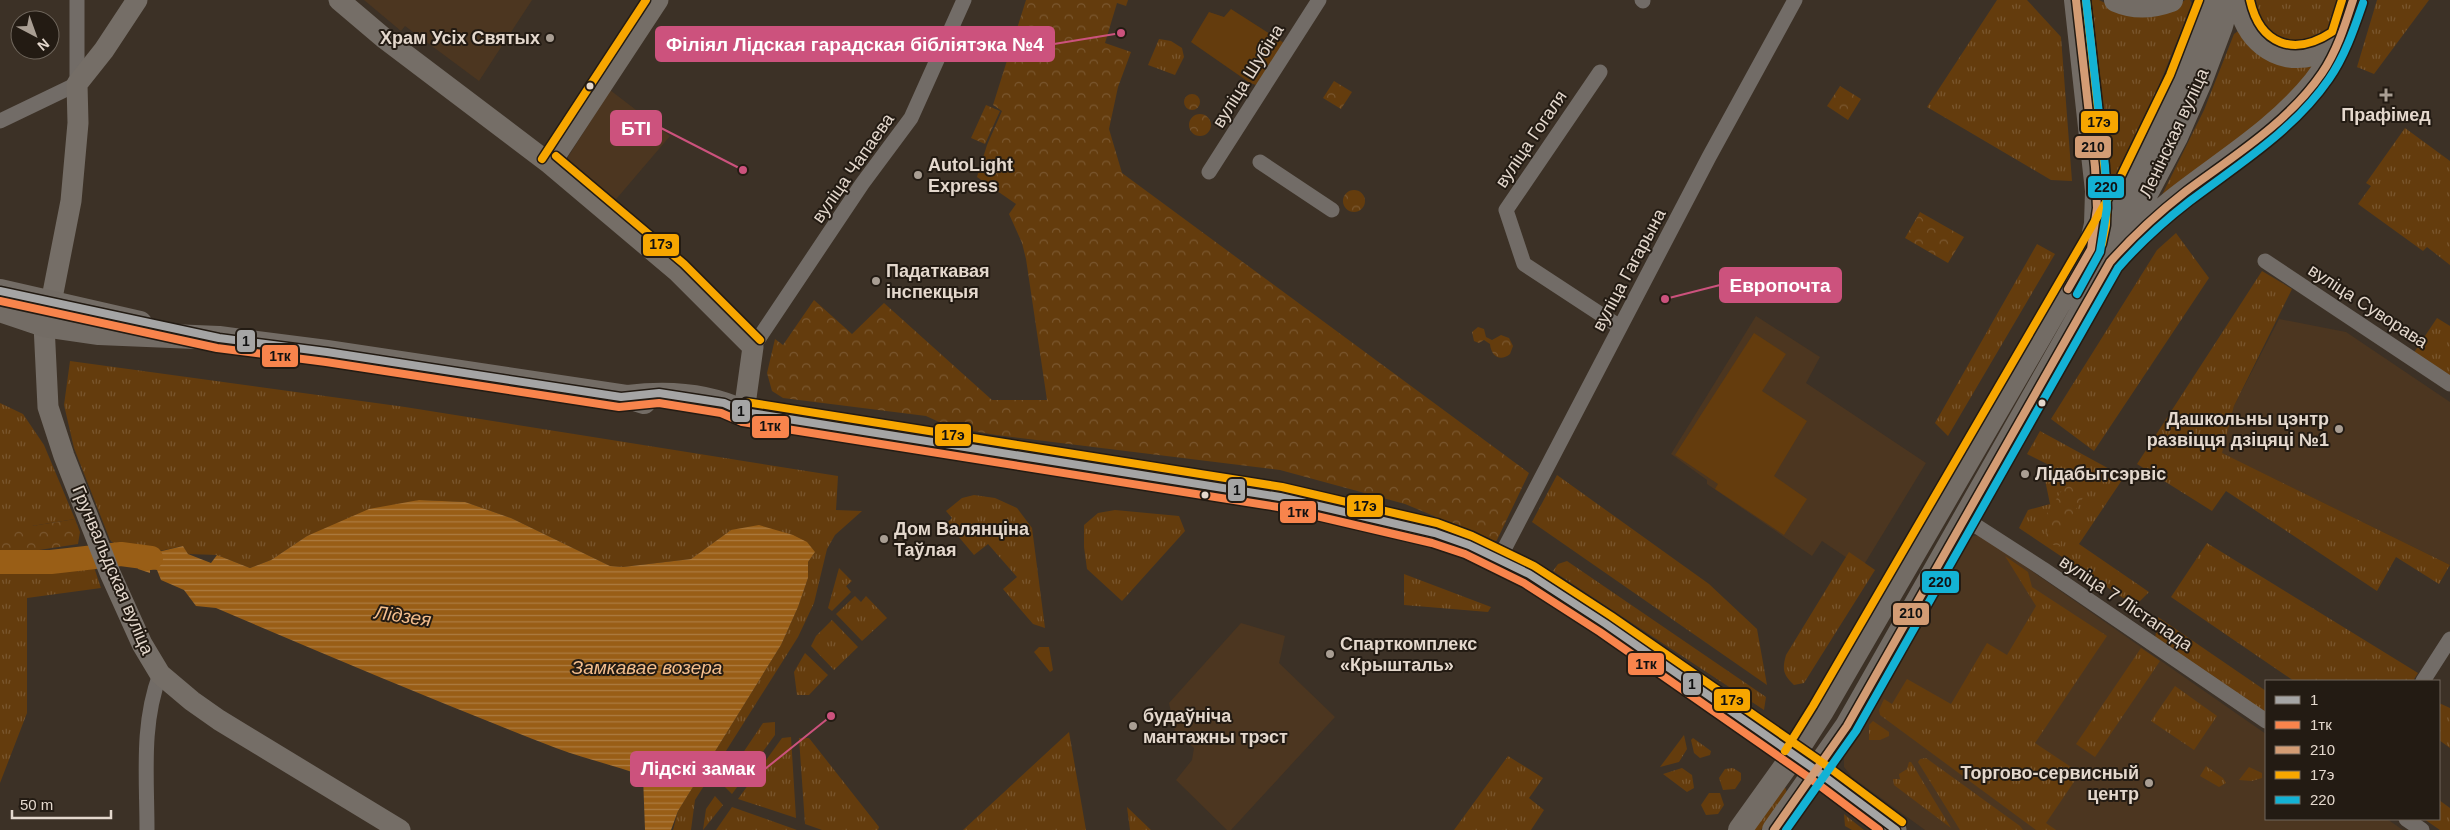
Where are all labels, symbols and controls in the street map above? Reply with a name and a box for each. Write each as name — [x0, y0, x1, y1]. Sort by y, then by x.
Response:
north arrow — [10, 10, 60, 60]
street label: вуліца Шубіна — [1208, 20, 1288, 131]
callout: Філіял Лідская гарадская бібліятэка №4 — [656, 27, 1054, 61]
place label: Храм Усіх Святых — [380, 28, 540, 48]
marker: Храм Усіх Святых — [544, 32, 556, 44]
text: Філіял Лідская гарадская бібліятэка №4 — [666, 34, 1044, 55]
text: N — [34, 35, 53, 54]
street label: Ленінская вуліца — [2135, 64, 2213, 201]
unlabelled marker — [585, 81, 595, 91]
street label: вуліца Гогаля — [1491, 87, 1571, 191]
marker: Прафімед — [2379, 88, 2393, 102]
place label: Прафімед — [2341, 105, 2431, 125]
street label: вуліца Чапаева — [808, 109, 899, 226]
line badge: 17э — [2080, 110, 2119, 134]
callout: БТІ — [611, 111, 661, 145]
text: 17э — [2087, 114, 2111, 130]
text: БТІ — [621, 118, 651, 139]
line badge: 210 — [2074, 135, 2112, 159]
text: 210 — [2081, 139, 2105, 155]
place label: AutoLight Express — [928, 155, 1013, 196]
marker: AutoLight Express — [912, 169, 924, 181]
line badge: 220 — [2087, 175, 2125, 199]
text: 220 — [2094, 179, 2118, 195]
street label: вуліца Гагарына — [1588, 205, 1670, 334]
line badge: 17э — [642, 233, 680, 257]
text: 17э — [649, 236, 673, 252]
street label: вуліца Суворава — [2305, 260, 2432, 353]
place label: Падаткавая інспекцыя — [886, 261, 990, 302]
callout: Европочта — [1720, 268, 1841, 302]
marker: Падаткавая інспекцыя — [870, 275, 882, 287]
text: Европочта — [1729, 275, 1831, 296]
line badge: 1 — [236, 329, 256, 353]
text: 1 — [242, 333, 250, 349]
line badge: 1тк — [261, 344, 299, 368]
text: 1тк — [269, 348, 292, 364]
unlabelled marker — [2037, 398, 2047, 408]
line badge: 1 — [731, 399, 751, 423]
text: 1 — [737, 403, 745, 419]
place label: Дашкольны цэнтр развіцця дзіцяці №1 — [2147, 409, 2329, 450]
line badge: 1тк — [751, 415, 790, 439]
text: 1тк — [759, 418, 782, 434]
line badge: 17э — [934, 423, 972, 447]
marker: Дашкольны цэнтр развіцця дзіцяці №1 — [2333, 423, 2345, 435]
text: 17э — [941, 427, 965, 443]
place label: Лідабытсэрвіс — [2035, 464, 2166, 484]
marker: Лідабытсэрвіс — [2019, 468, 2031, 480]
line badge: 1 — [1227, 478, 1246, 502]
street label: Грунвальдская вуліца — [68, 482, 158, 659]
text: 1 — [1233, 482, 1241, 498]
unlabelled marker — [1200, 490, 1210, 500]
line badge: 17э — [1346, 494, 1384, 518]
text: 17э — [1353, 498, 1377, 514]
line badge: 1тк — [1279, 500, 1317, 524]
text: 1тк — [1287, 504, 1310, 520]
place label: Дом Валянціна Таўлая — [894, 519, 1030, 560]
marker: Дом Валянціна Таўлая — [878, 533, 890, 545]
street label: вуліца 7 Лістапада — [2056, 551, 2197, 655]
line badge: 220 — [1921, 570, 1960, 594]
text: 220 — [1928, 574, 1952, 590]
water label: Лідзея — [371, 601, 433, 630]
line badge: 210 — [1892, 602, 1930, 626]
text: 210 — [1899, 605, 1923, 621]
place label: Спарткомплекс «Крышталь» — [1340, 634, 1477, 675]
marker: Спарткомплекс «Крышталь» — [1324, 648, 1336, 660]
line badge: 1тк — [1627, 652, 1665, 676]
text: 1тк — [1635, 656, 1658, 672]
water label: Замкавае возера — [572, 657, 722, 678]
line badge: 1 — [1682, 672, 1702, 696]
text: 1 — [1688, 676, 1696, 692]
legend — [2265, 680, 2440, 820]
line badge: 17э — [1713, 688, 1751, 712]
text: 1 — [2310, 691, 2318, 708]
text: 17э — [1720, 692, 1744, 708]
place label: будаўніча мантажны трэст — [1143, 706, 1288, 747]
text: 1тк — [2310, 716, 2332, 733]
marker: будаўніча мантажны трэст — [1127, 720, 1139, 732]
text: 210 — [2310, 741, 2335, 758]
callout: Лідскі замак — [631, 752, 765, 786]
text: Лідскі замак — [641, 758, 756, 779]
place label: Торгово-сервисный центр — [1961, 763, 2139, 804]
text: 17э — [2310, 766, 2335, 783]
marker: Торгово-сервисный центр — [2143, 777, 2155, 789]
scale bar — [12, 788, 111, 820]
text: 220 — [2310, 791, 2335, 808]
text: 50 m — [20, 796, 53, 813]

